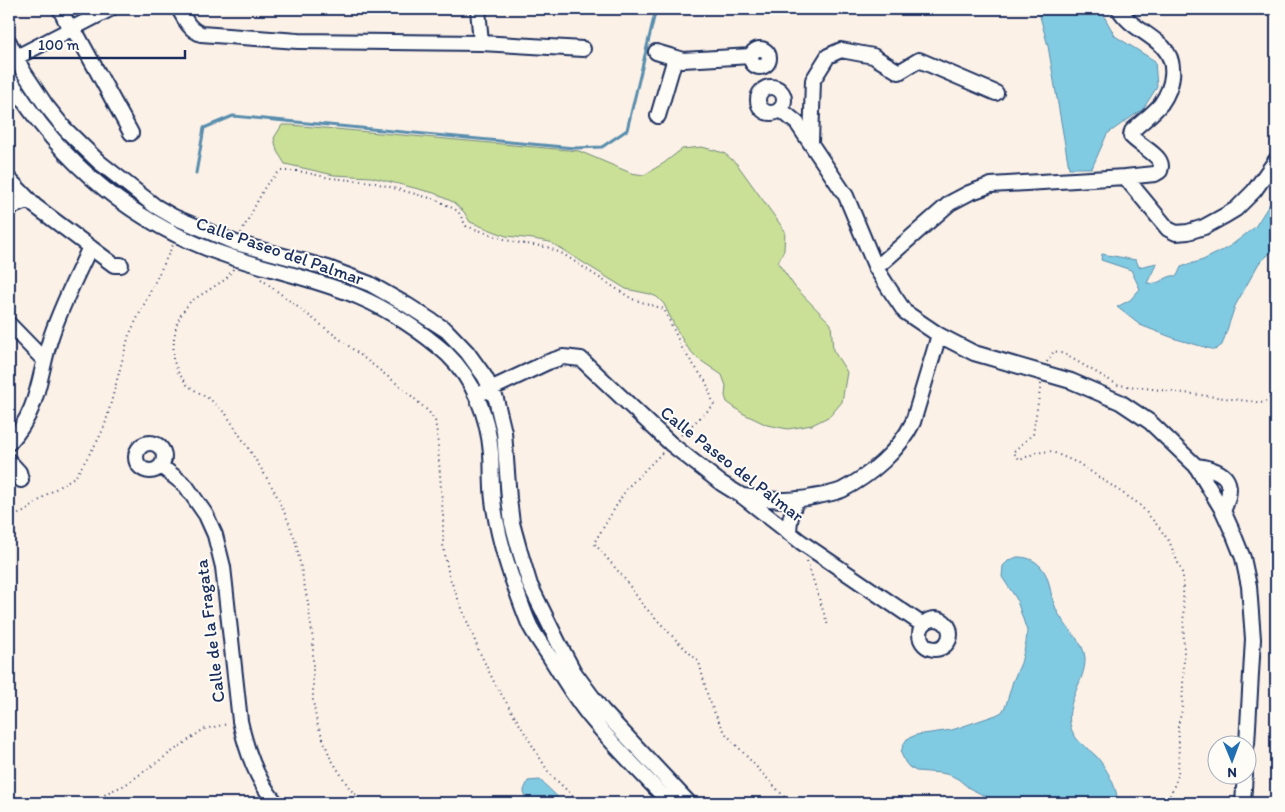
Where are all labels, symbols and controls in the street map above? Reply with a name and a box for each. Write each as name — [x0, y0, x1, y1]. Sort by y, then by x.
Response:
scale bar — [30, 28, 185, 60]
text: 100 m — [38, 36, 80, 54]
street label: Calle Paseo del Palmar — [193, 212, 367, 290]
street label: Calle Paseo del Palmar — [656, 401, 808, 527]
street label: Calle de la Fragata — [190, 557, 230, 704]
north arrow — [1208, 734, 1258, 784]
text: N — [1227, 764, 1237, 781]

